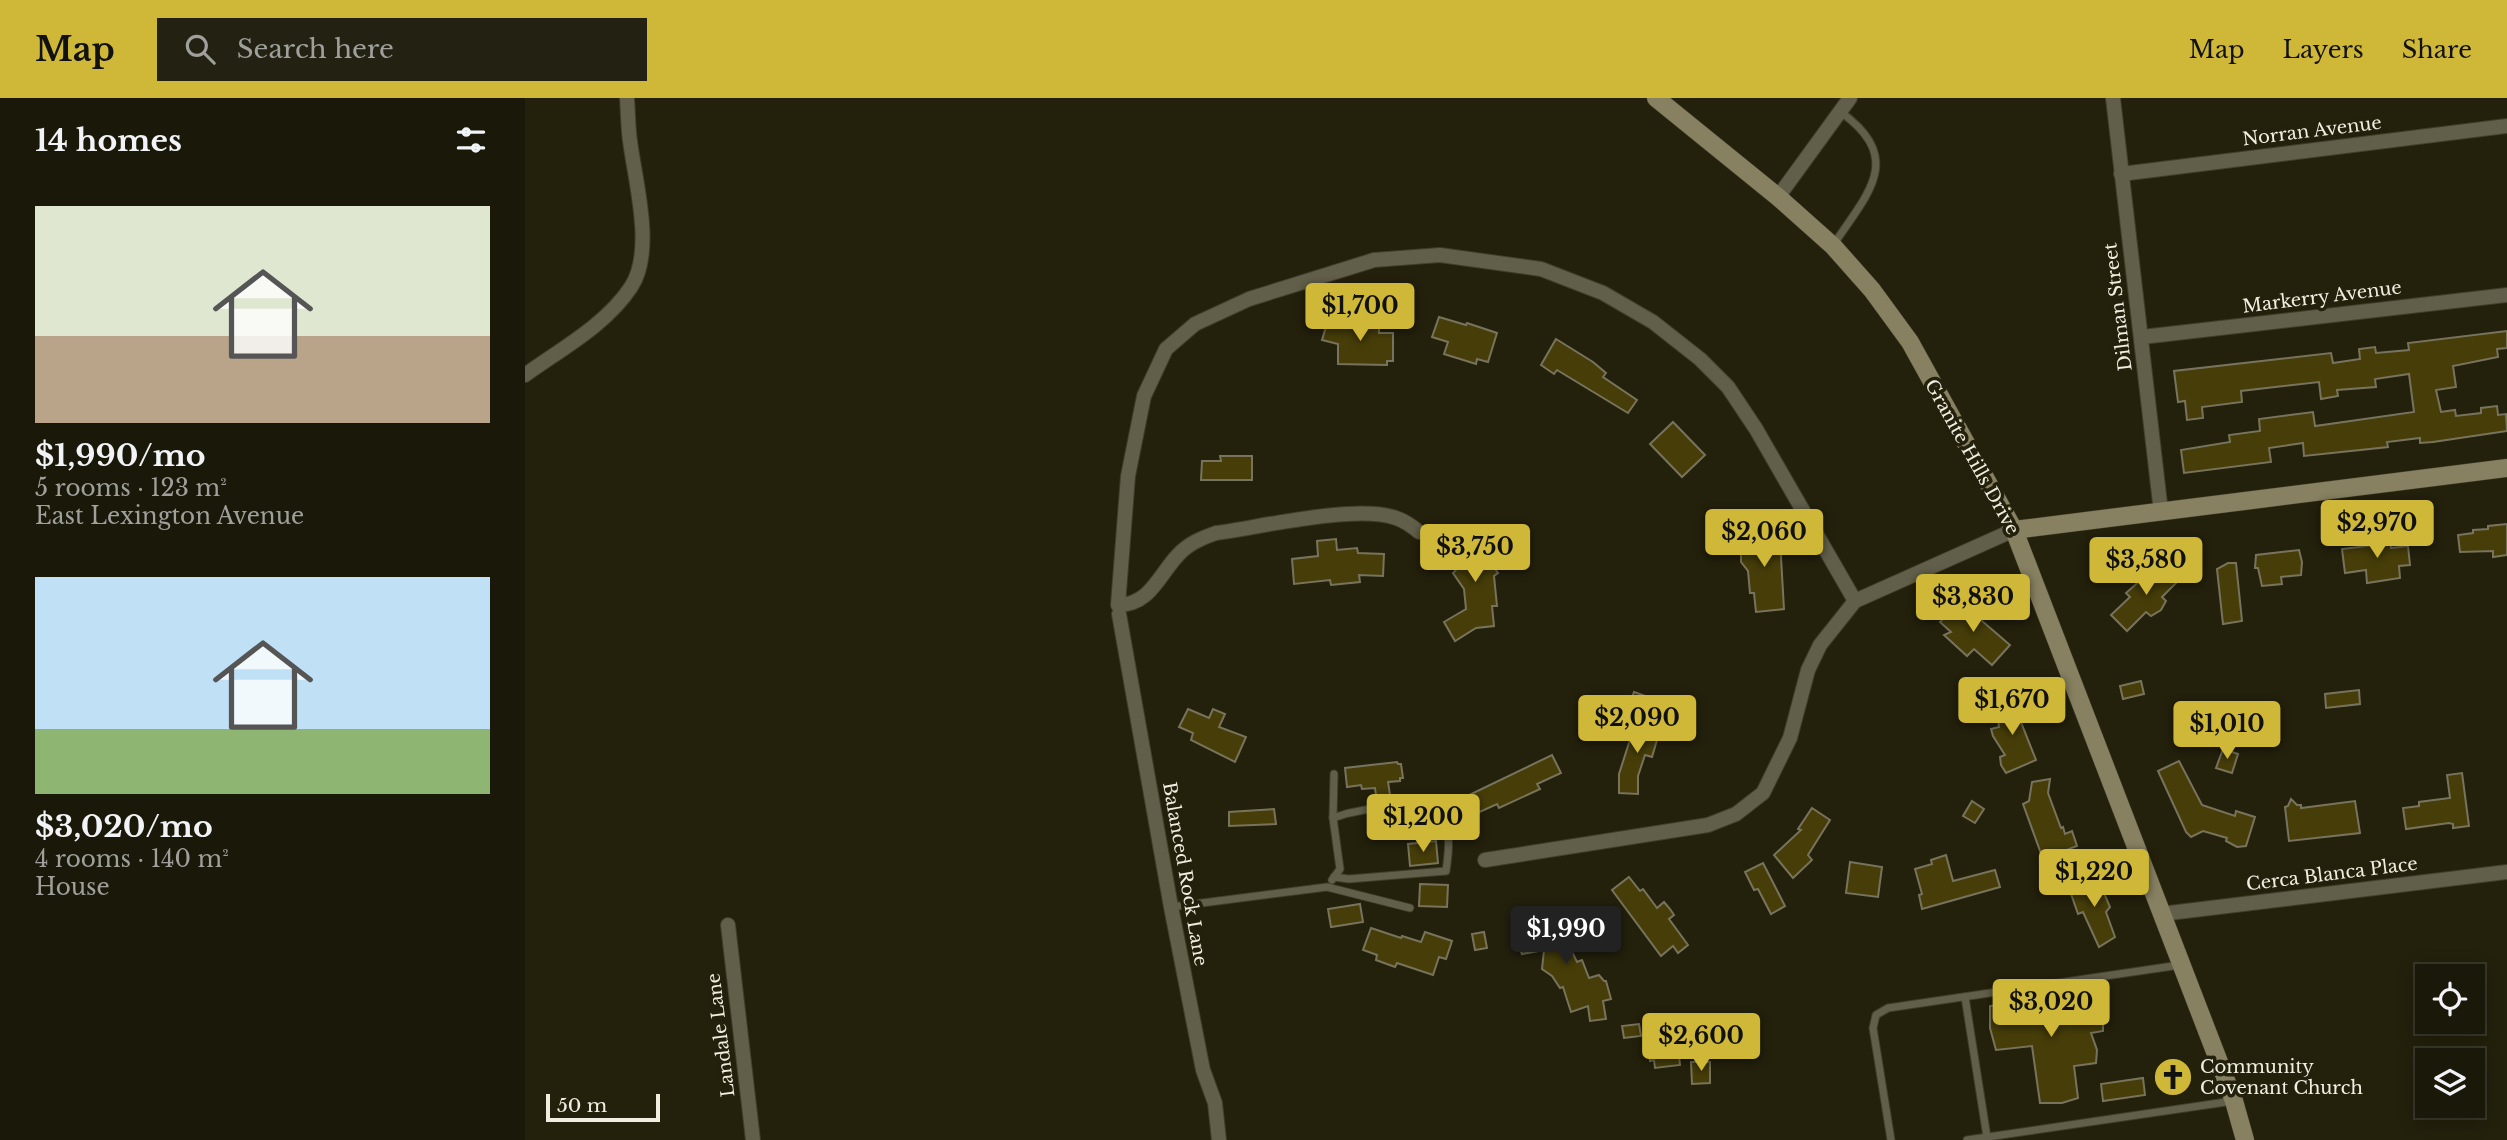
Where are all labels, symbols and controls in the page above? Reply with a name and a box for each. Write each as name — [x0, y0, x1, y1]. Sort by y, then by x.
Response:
search box — [157, 18, 647, 81]
text: Map — [35, 29, 115, 70]
icon: search — [181, 30, 219, 68]
text: Search here — [237, 33, 394, 65]
text: Map — [2189, 35, 2245, 64]
text: Layers — [2283, 35, 2364, 64]
text: Share — [2402, 35, 2472, 64]
street label: Norran Avenue — [2241, 112, 2383, 150]
icon: filters — [452, 121, 490, 159]
text: 14 homes — [35, 122, 182, 159]
street label: Dilman Street — [2099, 242, 2137, 372]
icon: home — [200, 251, 326, 377]
street label: Markerry Avenue — [2241, 276, 2403, 318]
pin: $1,700 — [1303, 284, 1417, 343]
text: $1,700 — [1321, 292, 1399, 320]
street label: Granite Hills Drive — [1920, 375, 2024, 539]
text: $1,990/mo — [35, 437, 206, 474]
text: 5 rooms · 123 m² — [35, 474, 227, 502]
pin: $2,970 — [2320, 500, 2434, 560]
text: East Lexington Avenue — [35, 502, 304, 530]
text: $2,970 — [2337, 509, 2417, 537]
pin: $2,060 — [1707, 510, 1821, 569]
text: $2,060 — [1721, 518, 1807, 546]
pin: $3,750 — [1418, 524, 1532, 584]
text: $3,750 — [1436, 533, 1514, 561]
pin: $3,580 — [2089, 538, 2203, 597]
text: $3,580 — [2105, 546, 2187, 574]
pin: $3,830 — [1916, 574, 2030, 634]
text: $3,830 — [1932, 583, 2014, 611]
icon: home — [200, 622, 326, 748]
pin: $1,670 — [1955, 678, 2069, 737]
text: $1,670 — [1974, 686, 2050, 714]
pin: $2,090 — [1580, 696, 1694, 755]
pin: $1,010 — [2170, 702, 2284, 761]
text: $2,090 — [1594, 704, 1680, 732]
text: $1,010 — [2189, 710, 2265, 738]
street label: Balanced Rock Lane — [1158, 780, 1212, 968]
pin: $1,200 — [1366, 794, 1480, 854]
text: $1,200 — [1383, 803, 1463, 831]
text: $3,020/mo — [35, 808, 213, 845]
text: 4 rooms · 140 m² — [35, 845, 229, 873]
pin: $1,220 — [2037, 850, 2151, 909]
street label: Cerca Blanca Place — [2245, 853, 2419, 895]
text: $1,220 — [2055, 858, 2133, 886]
text: House — [35, 873, 110, 901]
pin: $1,990 — [1509, 906, 1623, 966]
text: $1,990 — [1526, 915, 1606, 943]
map controls — [2415, 964, 2485, 1118]
button: locate — [2415, 964, 2485, 1034]
street label: Landale Lane — [702, 972, 740, 1098]
pin: $3,020 — [1994, 979, 2108, 1039]
text: $3,020 — [2009, 988, 2093, 1016]
pin: $2,600 — [1644, 1014, 1758, 1073]
text: $2,600 — [1658, 1022, 1744, 1050]
button: layers — [2415, 1048, 2485, 1118]
church icon: Community Covenant Church — [2152, 1056, 2194, 1098]
place label: Community Covenant Church — [2200, 1056, 2363, 1099]
scale bar — [546, 1091, 660, 1123]
text: 50 m — [557, 1094, 607, 1117]

